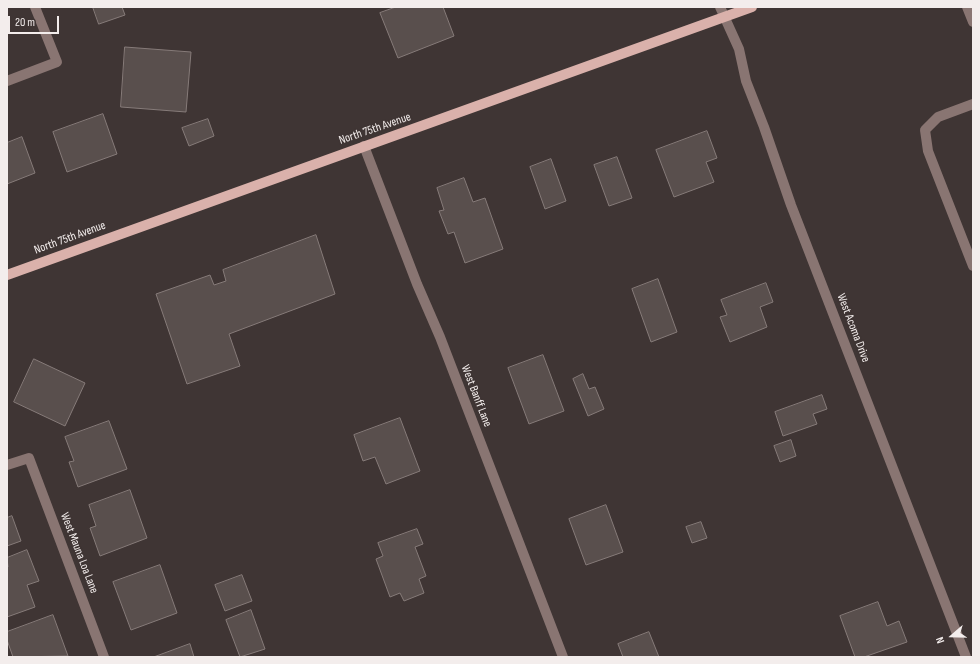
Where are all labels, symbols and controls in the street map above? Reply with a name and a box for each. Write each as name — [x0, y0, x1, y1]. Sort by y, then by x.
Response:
scale bar — [10, 8, 61, 34]
text: 20 m — [15, 15, 35, 30]
street label: North 75th Avenue — [337, 110, 413, 148]
street label: North 75th Avenue — [32, 218, 108, 258]
street label: West Acoma Drive — [833, 292, 873, 364]
street label: West Banff Lane — [458, 363, 494, 429]
street label: West Mauna Loa Lane — [57, 510, 101, 596]
north arrow — [932, 616, 972, 656]
text: N — [933, 635, 947, 645]

